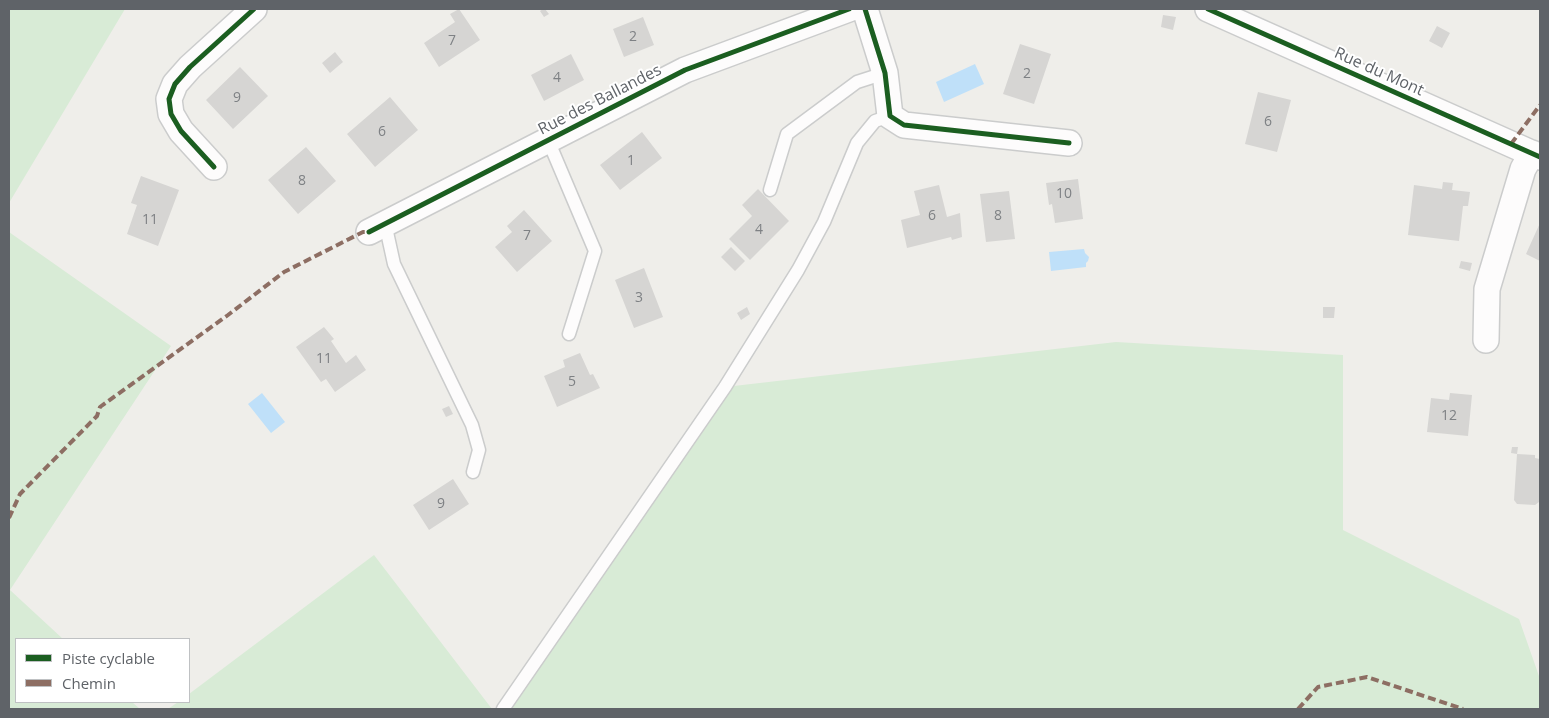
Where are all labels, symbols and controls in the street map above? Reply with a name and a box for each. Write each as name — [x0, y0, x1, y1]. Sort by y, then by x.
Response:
house number: 2 — [629, 29, 637, 45]
house number: 7 — [448, 33, 456, 49]
street label: Rue du Mont — [1331, 44, 1427, 100]
street label: Rue des Ballandes — [535, 61, 665, 139]
house number: 2 — [1023, 66, 1031, 82]
house number: 4 — [553, 70, 561, 86]
house number: 9 — [233, 90, 241, 106]
house number: 6 — [1264, 114, 1272, 130]
house number: 6 — [378, 124, 386, 140]
house number: 1 — [627, 153, 635, 169]
house number: 8 — [298, 173, 306, 189]
house number: 10 — [1056, 186, 1072, 202]
house number: 6 — [928, 208, 936, 224]
house number: 8 — [994, 208, 1002, 224]
house number: 11 — [142, 212, 158, 228]
house number: 4 — [755, 222, 763, 238]
house number: 7 — [523, 228, 531, 244]
house number: 3 — [635, 290, 643, 306]
house number: 11 — [316, 351, 332, 367]
house number: 5 — [568, 374, 576, 390]
house number: 12 — [1441, 408, 1457, 424]
house number: 9 — [437, 496, 445, 512]
legend — [15, 638, 190, 703]
text: Piste cyclable — [62, 648, 155, 668]
text: Chemin — [62, 673, 116, 693]

